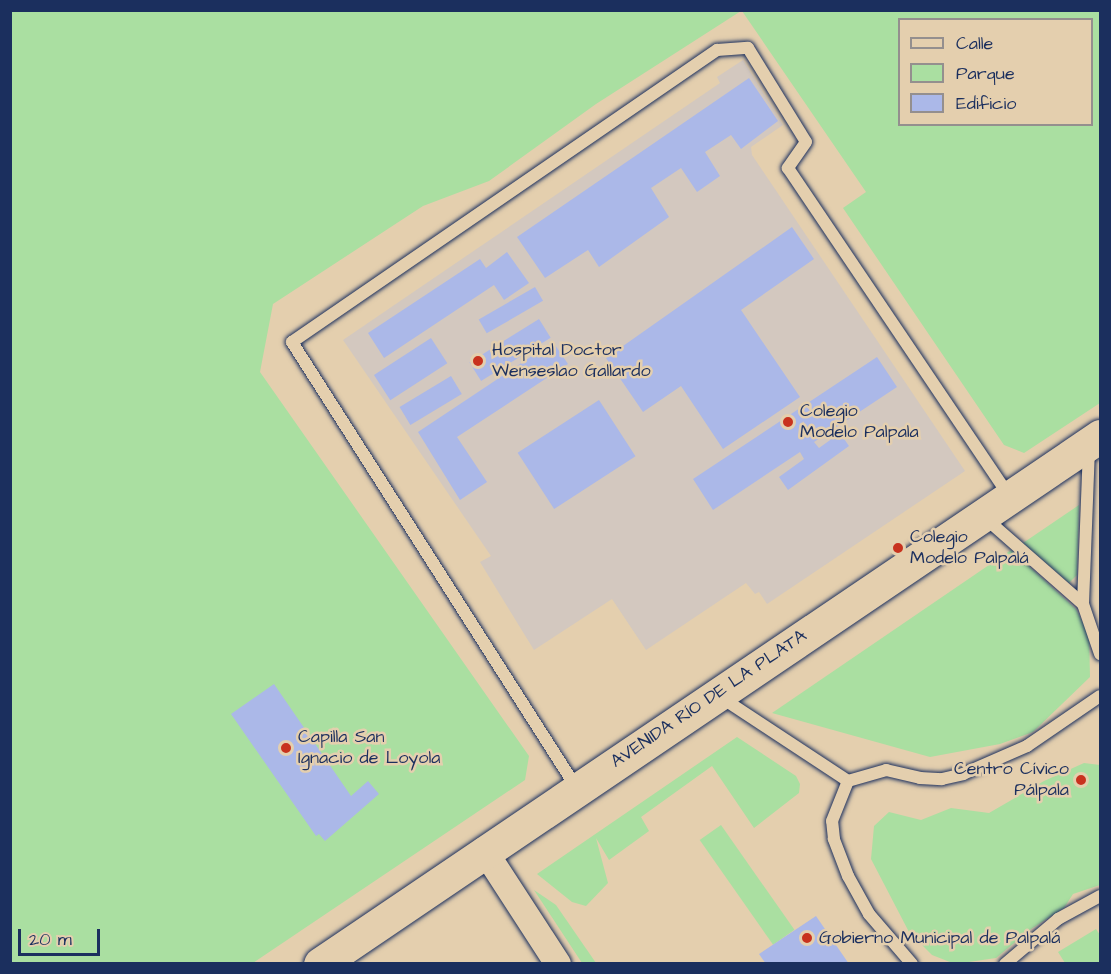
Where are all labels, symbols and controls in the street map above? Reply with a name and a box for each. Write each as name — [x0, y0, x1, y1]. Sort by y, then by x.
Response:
legend — [898, 18, 1093, 126]
text: Calle — [956, 31, 993, 56]
text: Parque — [956, 61, 1015, 86]
text: Edificio — [956, 91, 1016, 116]
place label: Hospital Doctor Wenseslao Gallardo — [492, 340, 651, 382]
marker: Hospital Doctor Wenseslao Gallardo — [469, 352, 487, 370]
place label: Colegio Modelo Palpala — [800, 401, 919, 444]
marker: Colegio Modelo Palpala — [781, 415, 795, 429]
place label: Colegio Modelo Palpalá — [910, 527, 1029, 570]
marker: Colegio Modelo Palpalá — [891, 541, 905, 555]
street label: AVENIDA RÍO DE LA PLATA — [607, 625, 811, 773]
place label: Capilla San Ignacio de Loyola — [298, 727, 440, 770]
marker: Capilla San Ignacio de Loyola — [279, 741, 293, 755]
place label: Centro Cívico Pálpala — [954, 759, 1069, 802]
marker: Centro Cívico Pálpala — [1074, 773, 1088, 787]
scale bar — [21, 917, 104, 955]
text: 20 m — [29, 927, 72, 952]
place label: Gobierno Municipal de Palpalá — [819, 927, 1060, 949]
marker: Gobierno Municipal de Palpalá — [800, 931, 814, 945]

